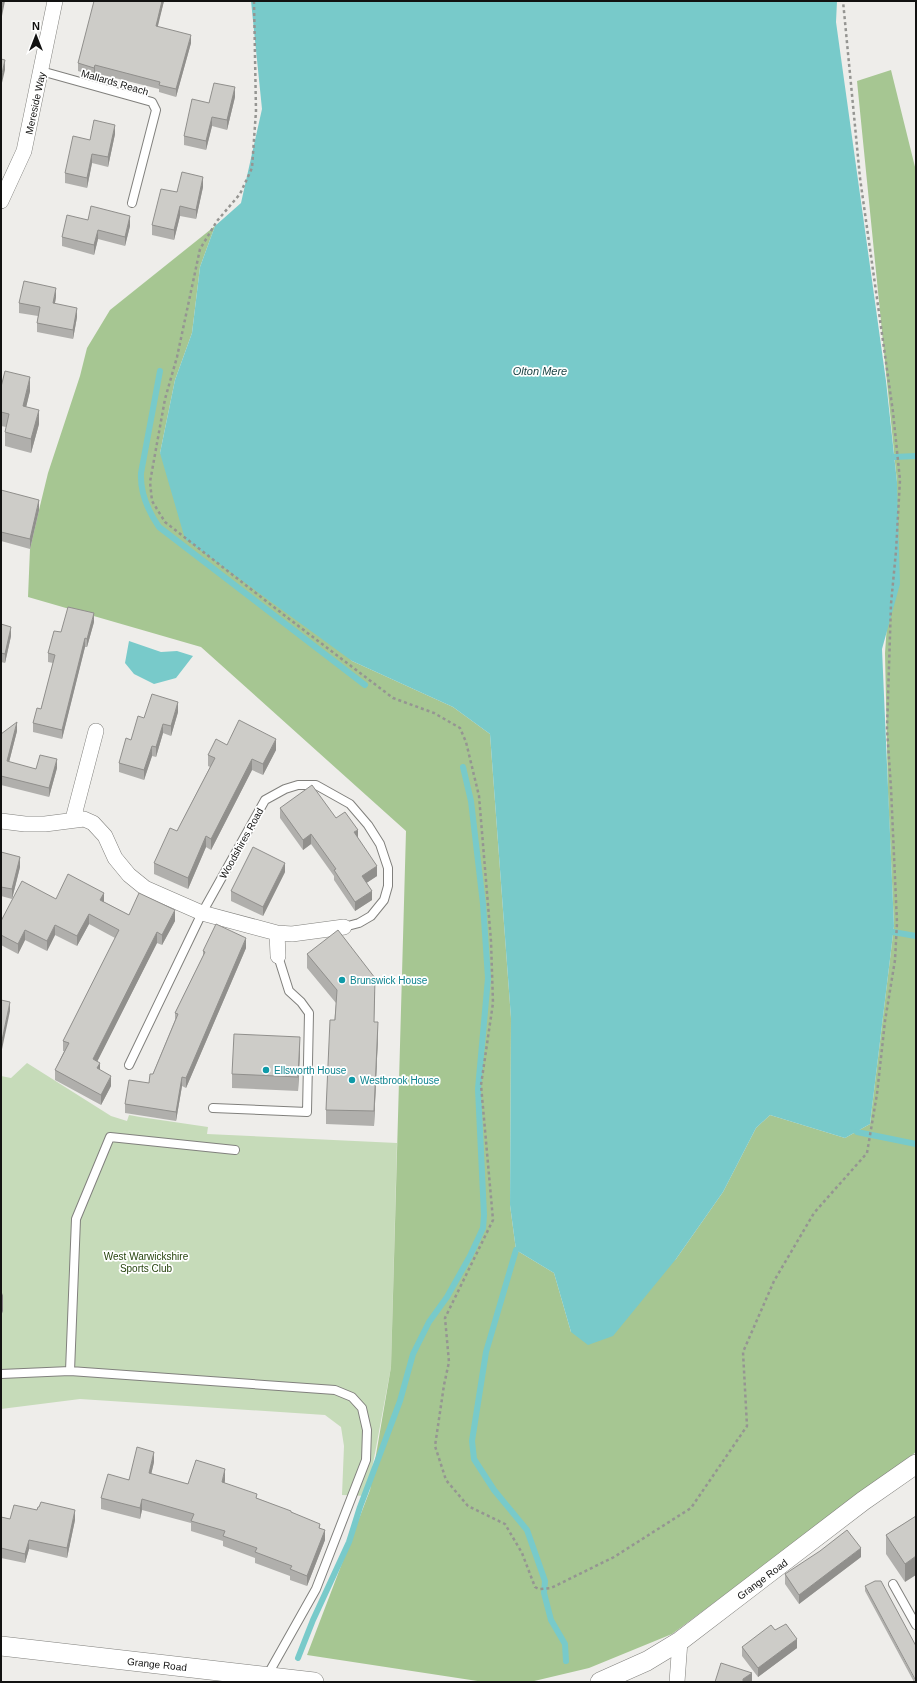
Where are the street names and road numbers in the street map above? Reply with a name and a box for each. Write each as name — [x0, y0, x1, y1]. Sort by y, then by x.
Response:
street label: Mallards Reach — [80, 68, 150, 97]
street label: Mereside Way — [24, 71, 47, 135]
street label: Woodshires Road — [217, 806, 265, 881]
street label: Grange Road — [735, 1557, 790, 1602]
street label: Grange Road — [127, 1656, 187, 1673]

